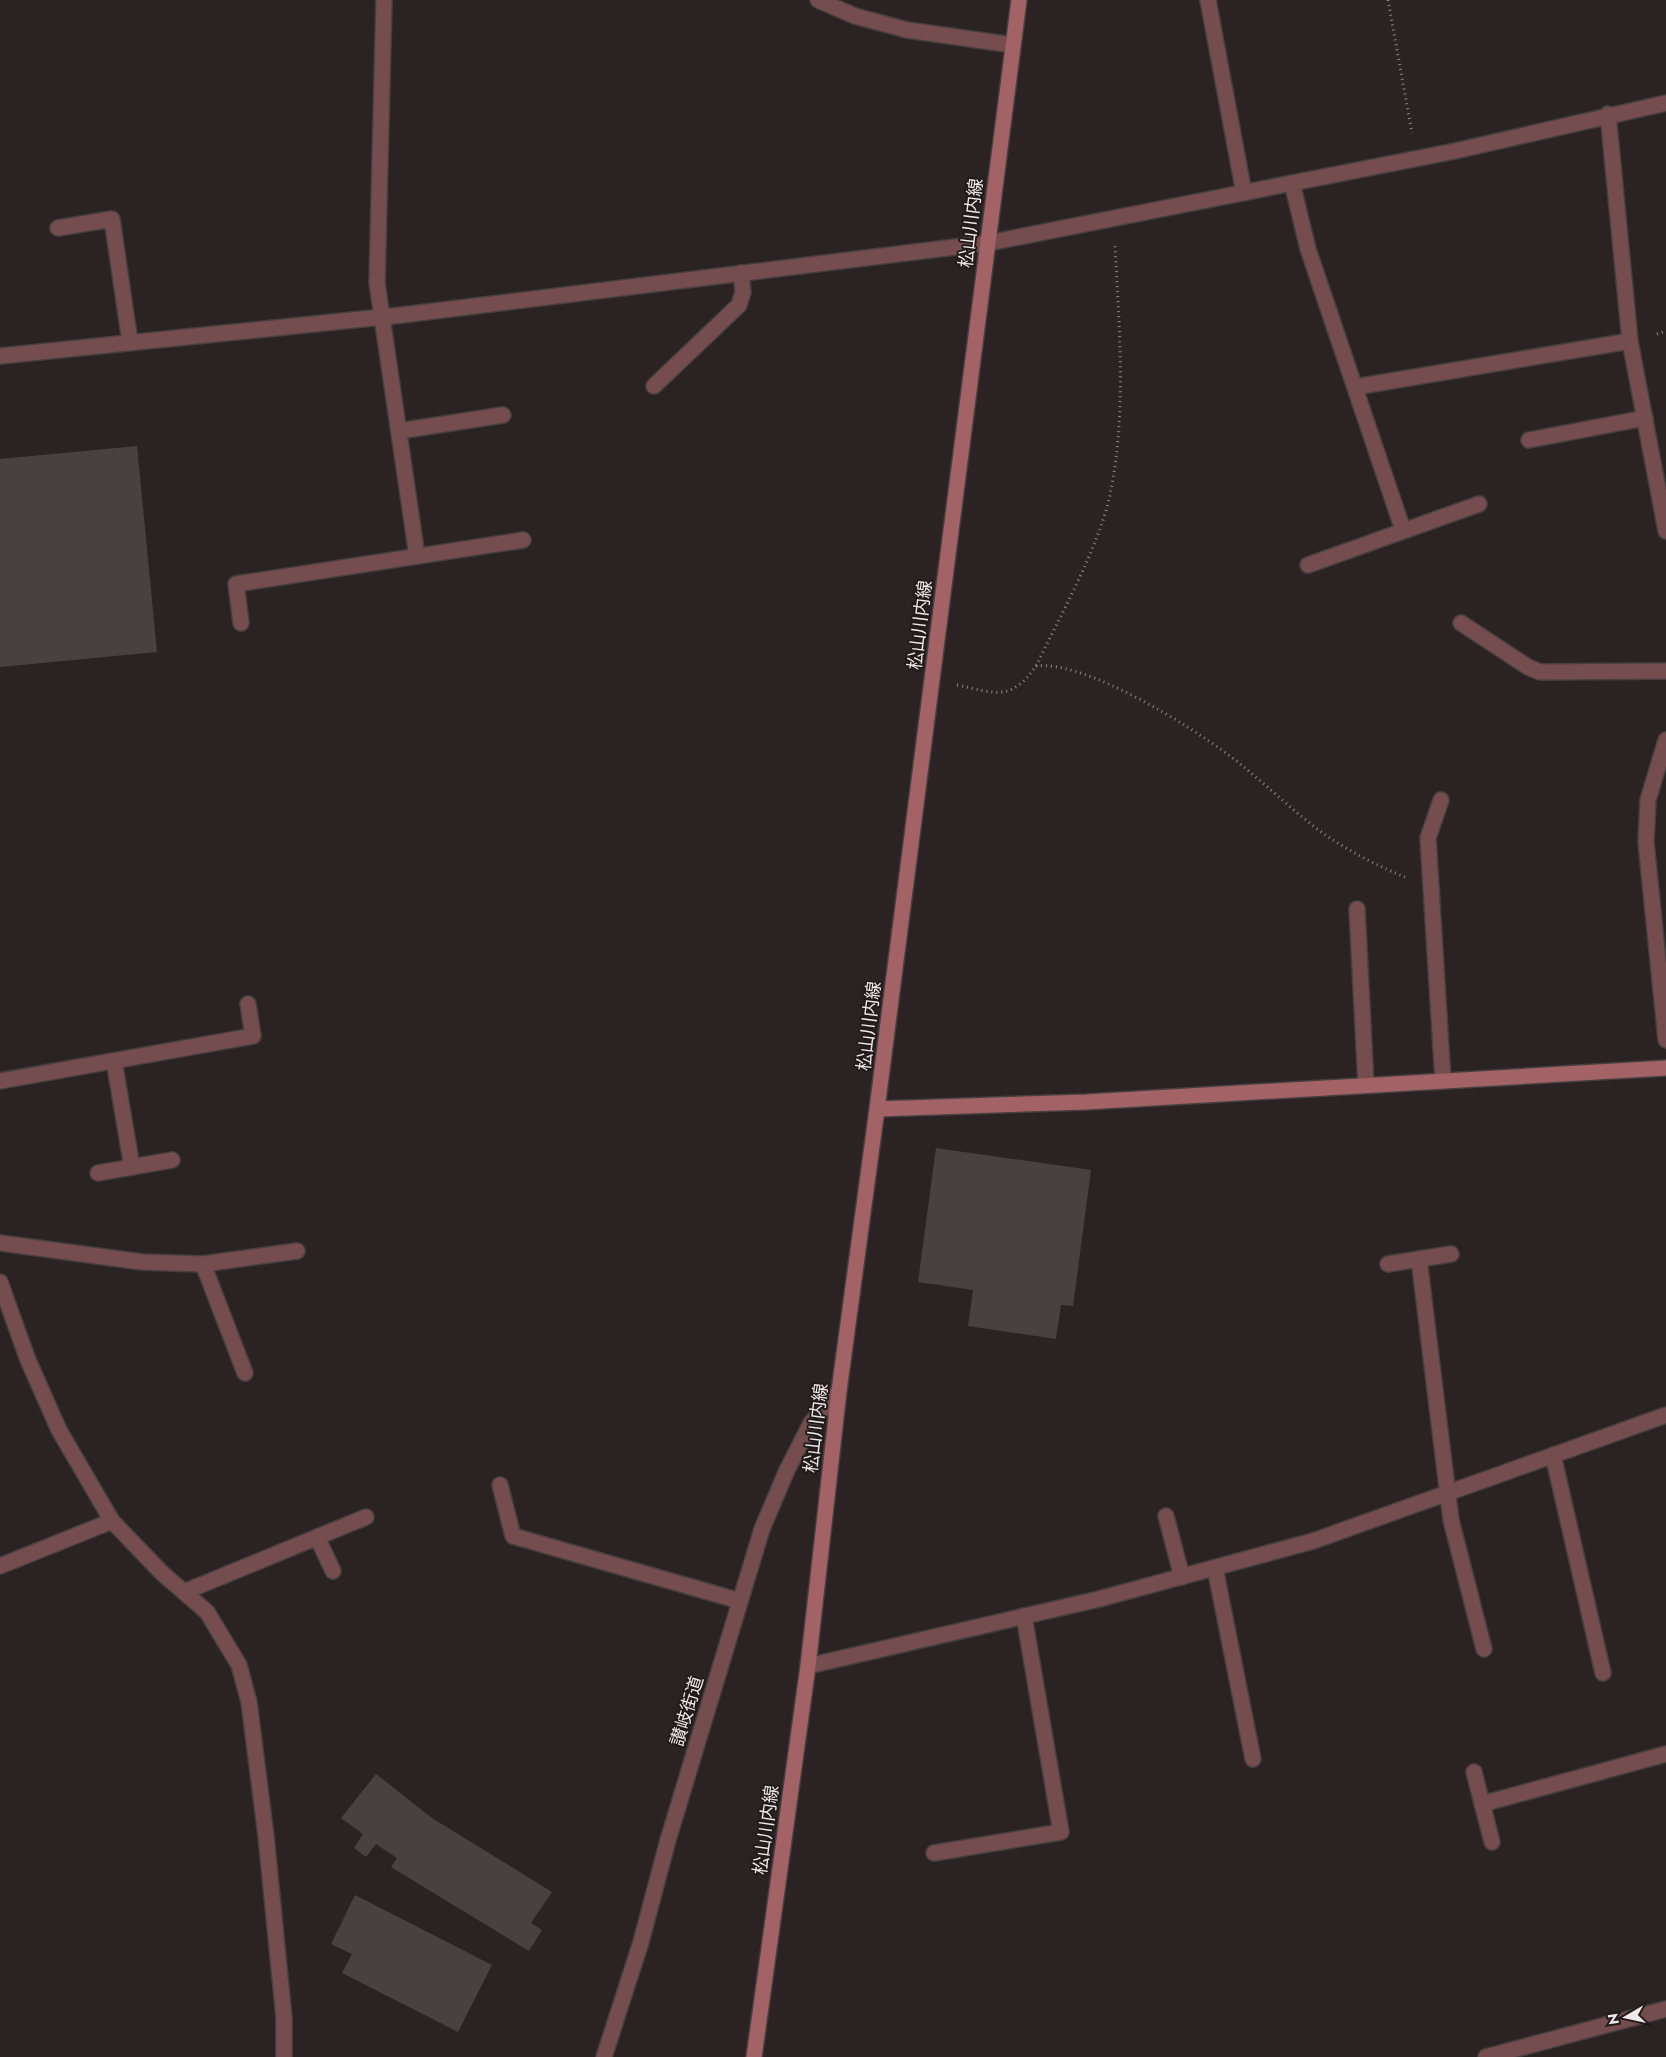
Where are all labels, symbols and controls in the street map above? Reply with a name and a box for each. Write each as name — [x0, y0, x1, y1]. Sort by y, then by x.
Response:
street label: 松山川内線 — [953, 177, 989, 269]
street label: 松山川内線 — [902, 579, 938, 671]
street label: 松山川内線 — [851, 980, 887, 1072]
street label: 松山川内線 — [798, 1382, 834, 1474]
street label: 讃岐街道 — [664, 1673, 710, 1749]
street label: 松山川内線 — [747, 1784, 785, 1876]
north arrow — [1601, 1992, 1651, 2042]
text: N — [1602, 2012, 1624, 2026]

